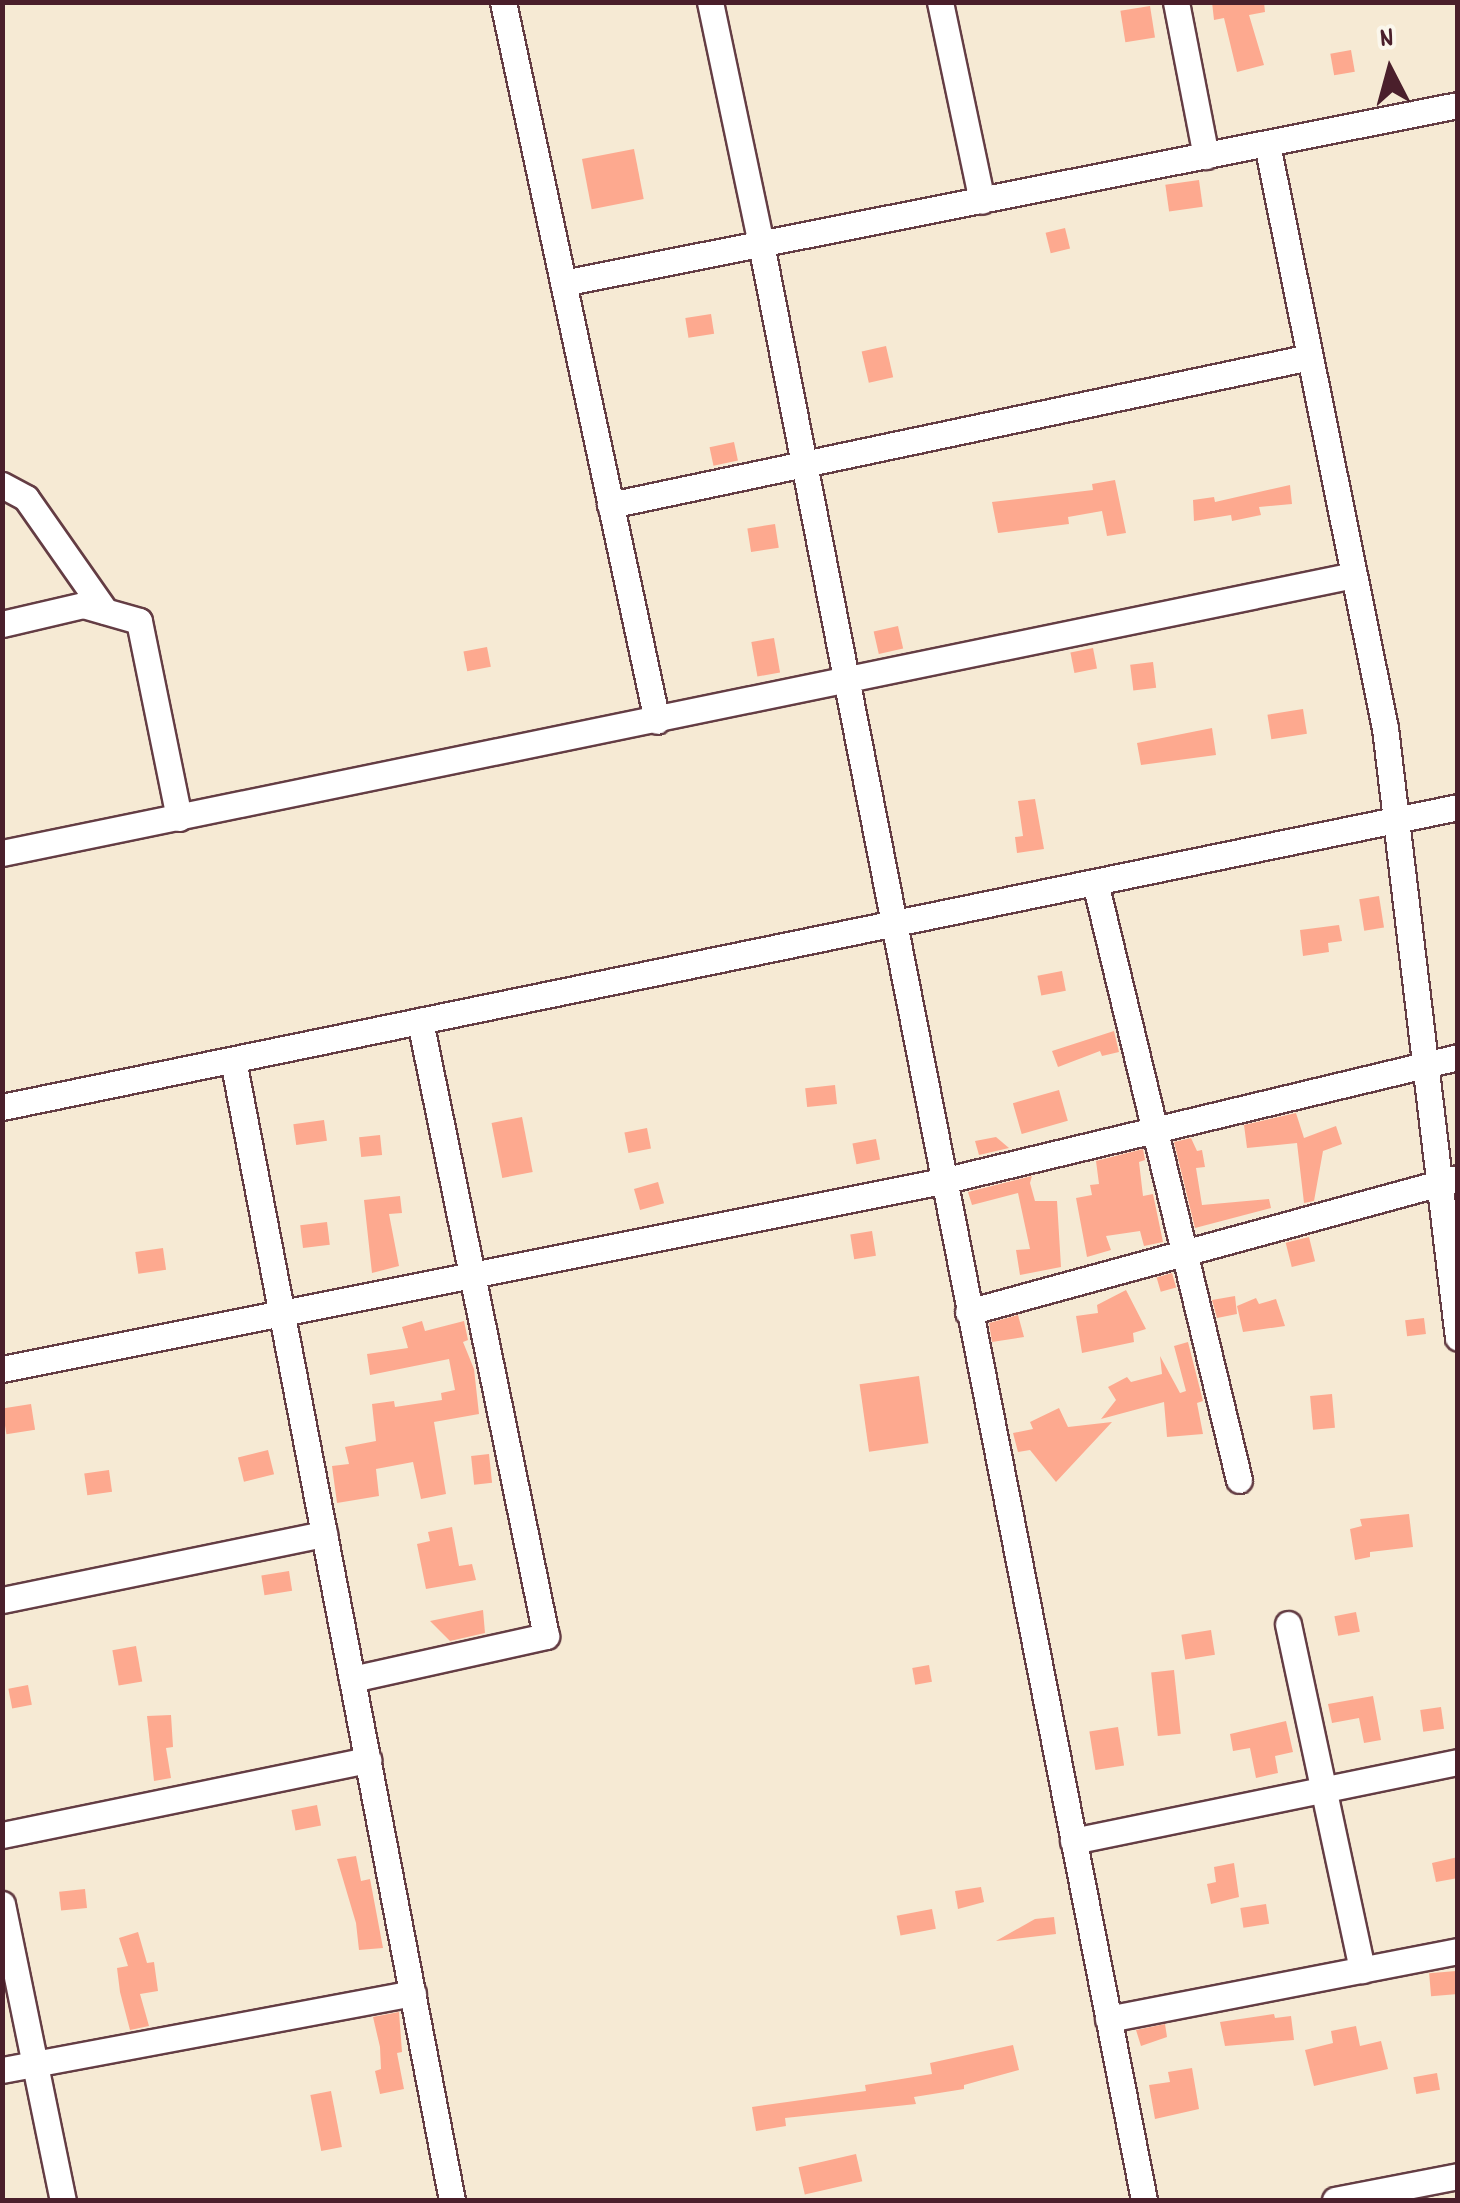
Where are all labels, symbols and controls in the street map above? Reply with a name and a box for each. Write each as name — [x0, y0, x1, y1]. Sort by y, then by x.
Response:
north arrow — [1340, 20, 1440, 120]
text: N — [1378, 20, 1396, 61]

